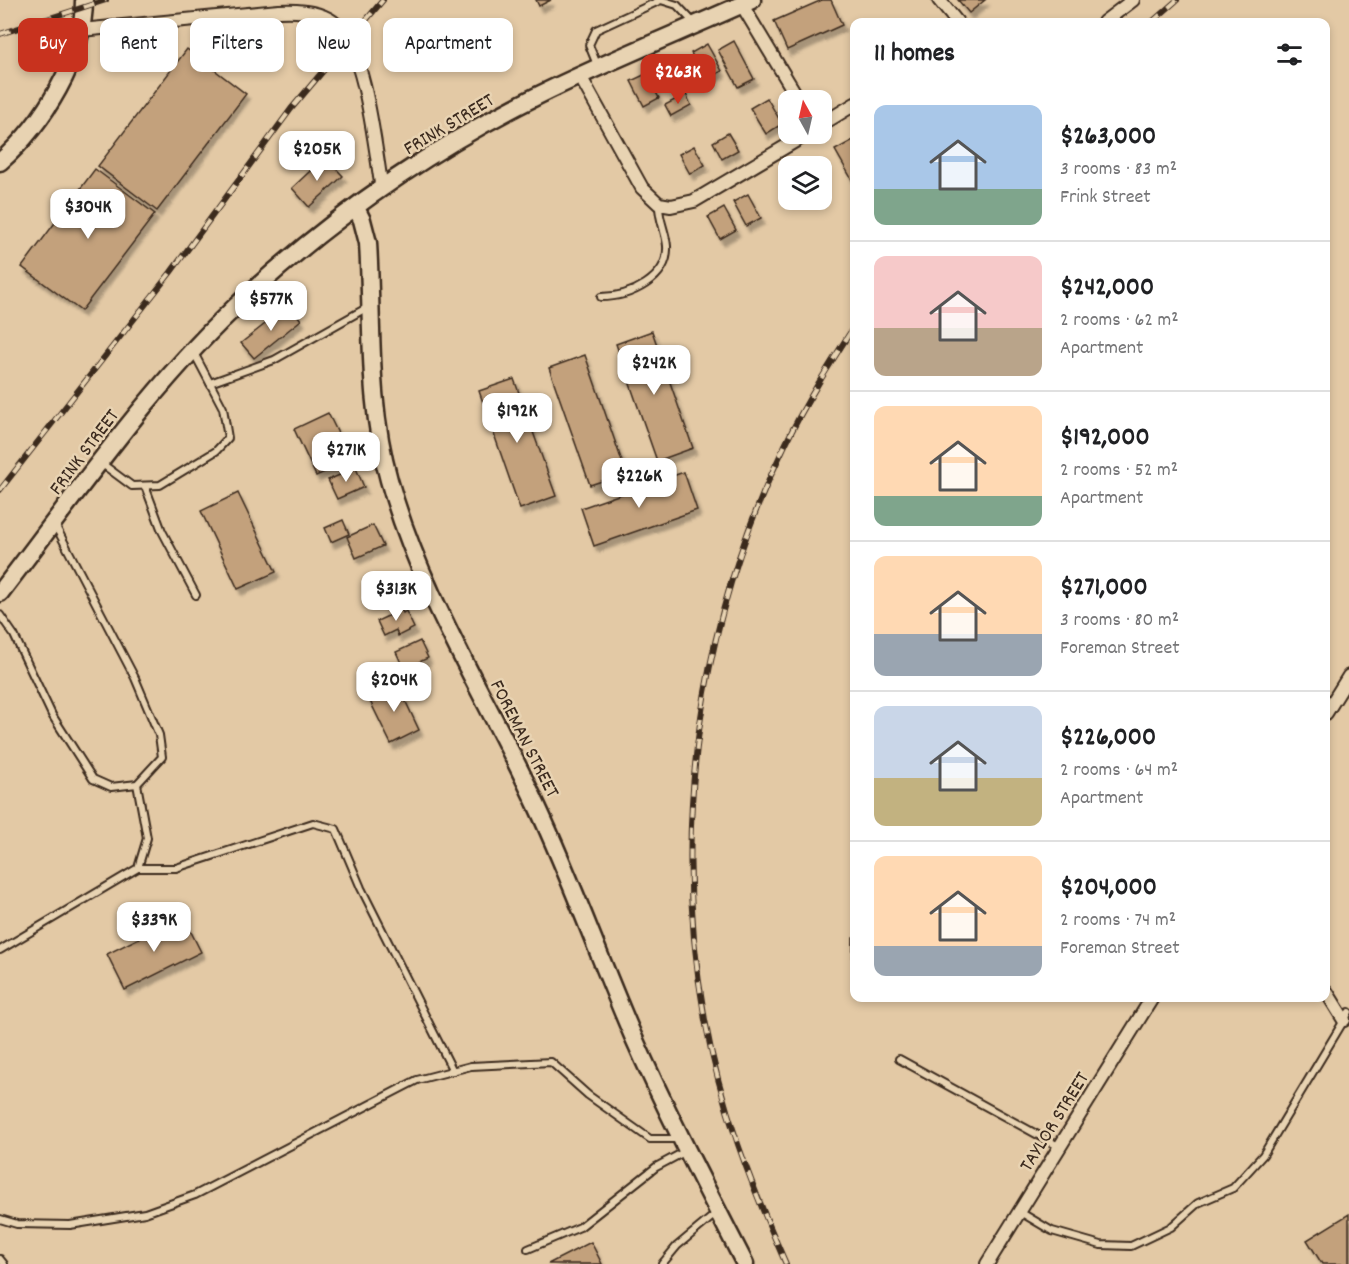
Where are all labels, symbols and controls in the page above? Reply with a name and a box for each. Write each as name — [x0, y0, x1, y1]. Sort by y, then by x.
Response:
chip: Buy — [18, 18, 88, 72]
chip: Rent — [100, 18, 178, 72]
chip: Filters — [190, 18, 284, 72]
chip: New — [296, 18, 371, 72]
chip: Apartment — [383, 18, 513, 72]
text: 11 homes — [874, 36, 955, 73]
icon: filters — [1273, 38, 1306, 71]
pin: $263K — [636, 54, 720, 105]
text: $263K — [655, 59, 701, 87]
street label: FRINK STREET — [399, 87, 500, 164]
north arrow — [778, 90, 832, 144]
map controls — [778, 90, 832, 210]
text: $263,000 — [1060, 119, 1156, 156]
icon: home — [922, 129, 994, 201]
pin: $205K — [275, 131, 359, 182]
text: $205K — [293, 136, 341, 164]
button: layers — [778, 156, 832, 210]
text: 3 rooms · 83 m² — [1060, 156, 1177, 184]
text: Frink Street — [1060, 184, 1151, 212]
pin: $304K — [46, 189, 130, 240]
text: $304K — [64, 194, 112, 222]
text: $242,000 — [1060, 270, 1154, 307]
icon: home — [922, 280, 994, 352]
pin: $577K — [229, 281, 313, 332]
text: $577K — [249, 286, 293, 314]
text: 2 rooms · 62 m² — [1060, 307, 1179, 335]
text: Apartment — [1060, 335, 1143, 363]
pin: $242K — [612, 345, 696, 396]
text: $242K — [631, 350, 677, 378]
pin: $192K — [475, 393, 559, 444]
text: $192K — [496, 398, 538, 426]
street label: FRINK STREET — [44, 404, 127, 502]
text: $192,000 — [1060, 420, 1150, 457]
icon: home — [922, 430, 994, 502]
pin: $271K — [304, 432, 388, 483]
text: $271K — [326, 437, 366, 465]
text: 2 rooms · 52 m² — [1060, 457, 1178, 485]
pin: $226K — [597, 458, 681, 509]
text: $226K — [616, 463, 662, 491]
text: Apartment — [1060, 485, 1143, 513]
text: $271,000 — [1060, 570, 1148, 607]
pin: $313K — [354, 571, 438, 622]
text: $313K — [375, 576, 417, 604]
icon: home — [922, 580, 994, 652]
text: 3 rooms · 80 m² — [1060, 607, 1179, 635]
text: Foreman Street — [1060, 635, 1180, 663]
pin: $204K — [352, 662, 436, 713]
text: $204K — [370, 667, 418, 695]
street label: FOREMAN STREET — [482, 676, 565, 803]
text: $226,000 — [1060, 720, 1156, 757]
icon: home — [922, 730, 994, 802]
text: 2 rooms · 64 m² — [1060, 757, 1178, 785]
text: Apartment — [1060, 785, 1143, 813]
text: $204,000 — [1060, 870, 1157, 907]
icon: home — [922, 880, 994, 952]
pin: $339K — [112, 902, 196, 953]
text: $339K — [131, 907, 177, 935]
text: 2 rooms · 74 m² — [1060, 907, 1176, 935]
text: Foreman Street — [1060, 935, 1180, 963]
street label: TAYLOR STREET — [1014, 1067, 1097, 1178]

